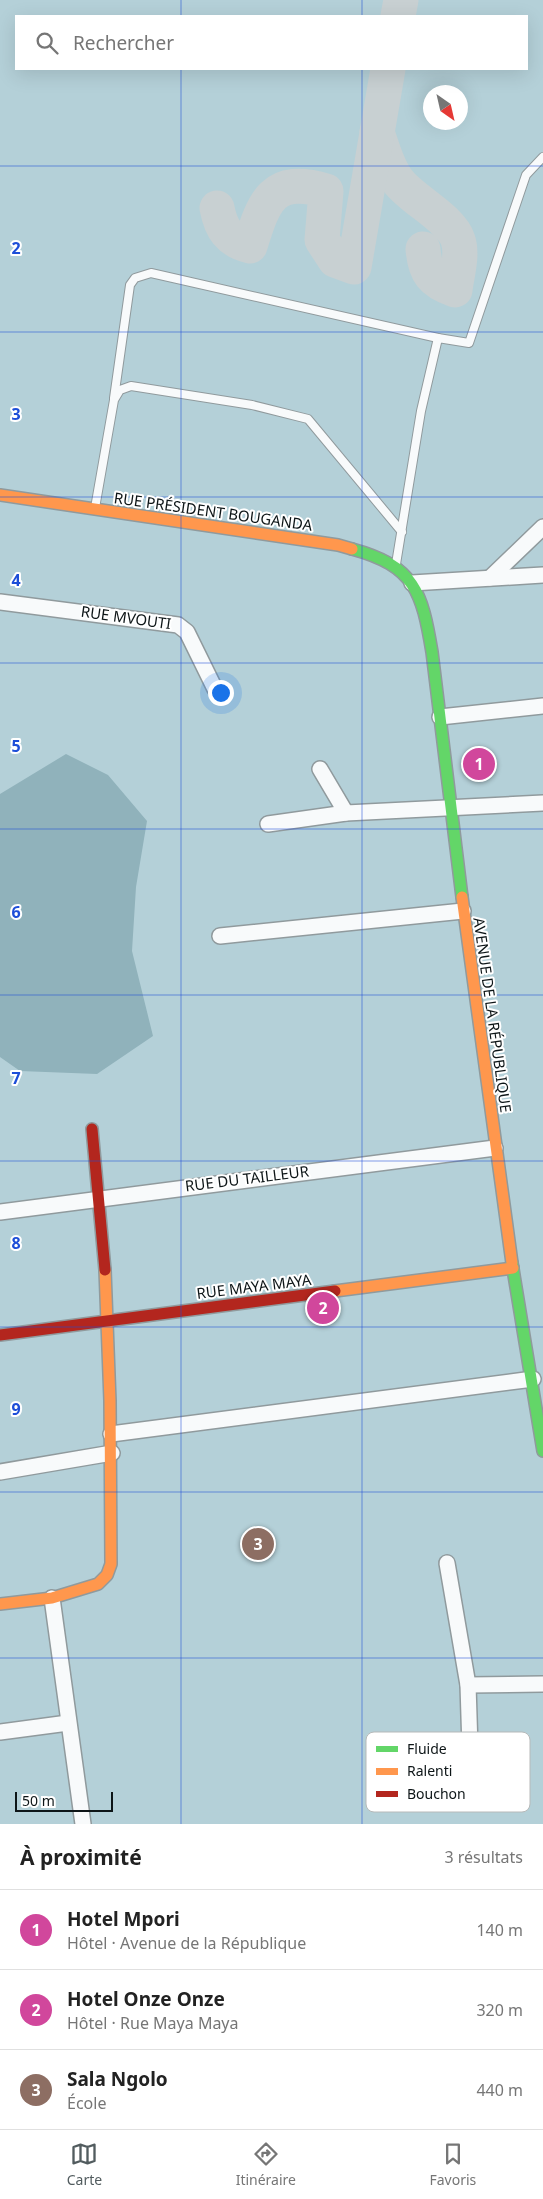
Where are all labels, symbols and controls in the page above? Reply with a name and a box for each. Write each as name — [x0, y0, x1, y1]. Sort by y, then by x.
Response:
search box — [15, 15, 528, 70]
icon: search — [33, 29, 61, 57]
text: Rechercher — [73, 30, 174, 56]
north arrow — [423, 85, 468, 130]
text: 2 — [11, 237, 21, 259]
text: 3 — [11, 403, 21, 425]
street label: RUE PRÉSIDENT BOUGANDA — [113, 487, 314, 535]
text: 4 — [11, 569, 21, 591]
street label: RUE MVOUTI — [80, 601, 173, 633]
your location — [208, 680, 234, 706]
text: 5 — [11, 735, 21, 757]
pin: 1 — [463, 745, 495, 783]
text: 6 — [11, 901, 21, 923]
street label: AVENUE DE LA RÉPUBLIQUE — [469, 916, 517, 1114]
text: 7 — [11, 1067, 21, 1089]
street label: RUE DU TAILLEUR — [184, 1160, 311, 1196]
text: 8 — [11, 1232, 21, 1254]
street label: RUE MAYA MAYA — [195, 1269, 313, 1303]
pin: 2 — [307, 1289, 339, 1327]
text: 9 — [11, 1398, 21, 1420]
pin: 3 — [242, 1525, 274, 1563]
legend — [366, 1732, 530, 1812]
text: Fluide — [407, 1739, 447, 1758]
text: Ralenti — [407, 1761, 452, 1780]
text: Bouchon — [407, 1784, 466, 1803]
scale bar — [15, 1789, 112, 1812]
text: 50 m — [22, 1791, 55, 1810]
text: À proximité — [20, 1843, 142, 1871]
text: 3 résultats — [445, 1846, 523, 1868]
text: Hotel Mpori — [67, 1906, 180, 1932]
text: 1 — [31, 1919, 41, 1941]
text: 140 m — [476, 1919, 523, 1941]
text: Hôtel · Avenue de la République — [67, 1932, 306, 1954]
text: Hotel Onze Onze — [67, 1986, 225, 2012]
text: 2 — [31, 1999, 41, 2021]
text: 320 m — [476, 1999, 523, 2021]
text: Hôtel · Rue Maya Maya — [67, 2012, 239, 2034]
text: Sala Ngolo — [67, 2066, 168, 2092]
text: 3 — [31, 2079, 41, 2101]
text: 440 m — [476, 2079, 523, 2101]
text: École — [67, 2092, 106, 2114]
tab: Carte — [67, 2140, 102, 2189]
tab: Itinéraire — [236, 2140, 296, 2189]
tab: Favoris — [429, 2140, 476, 2189]

